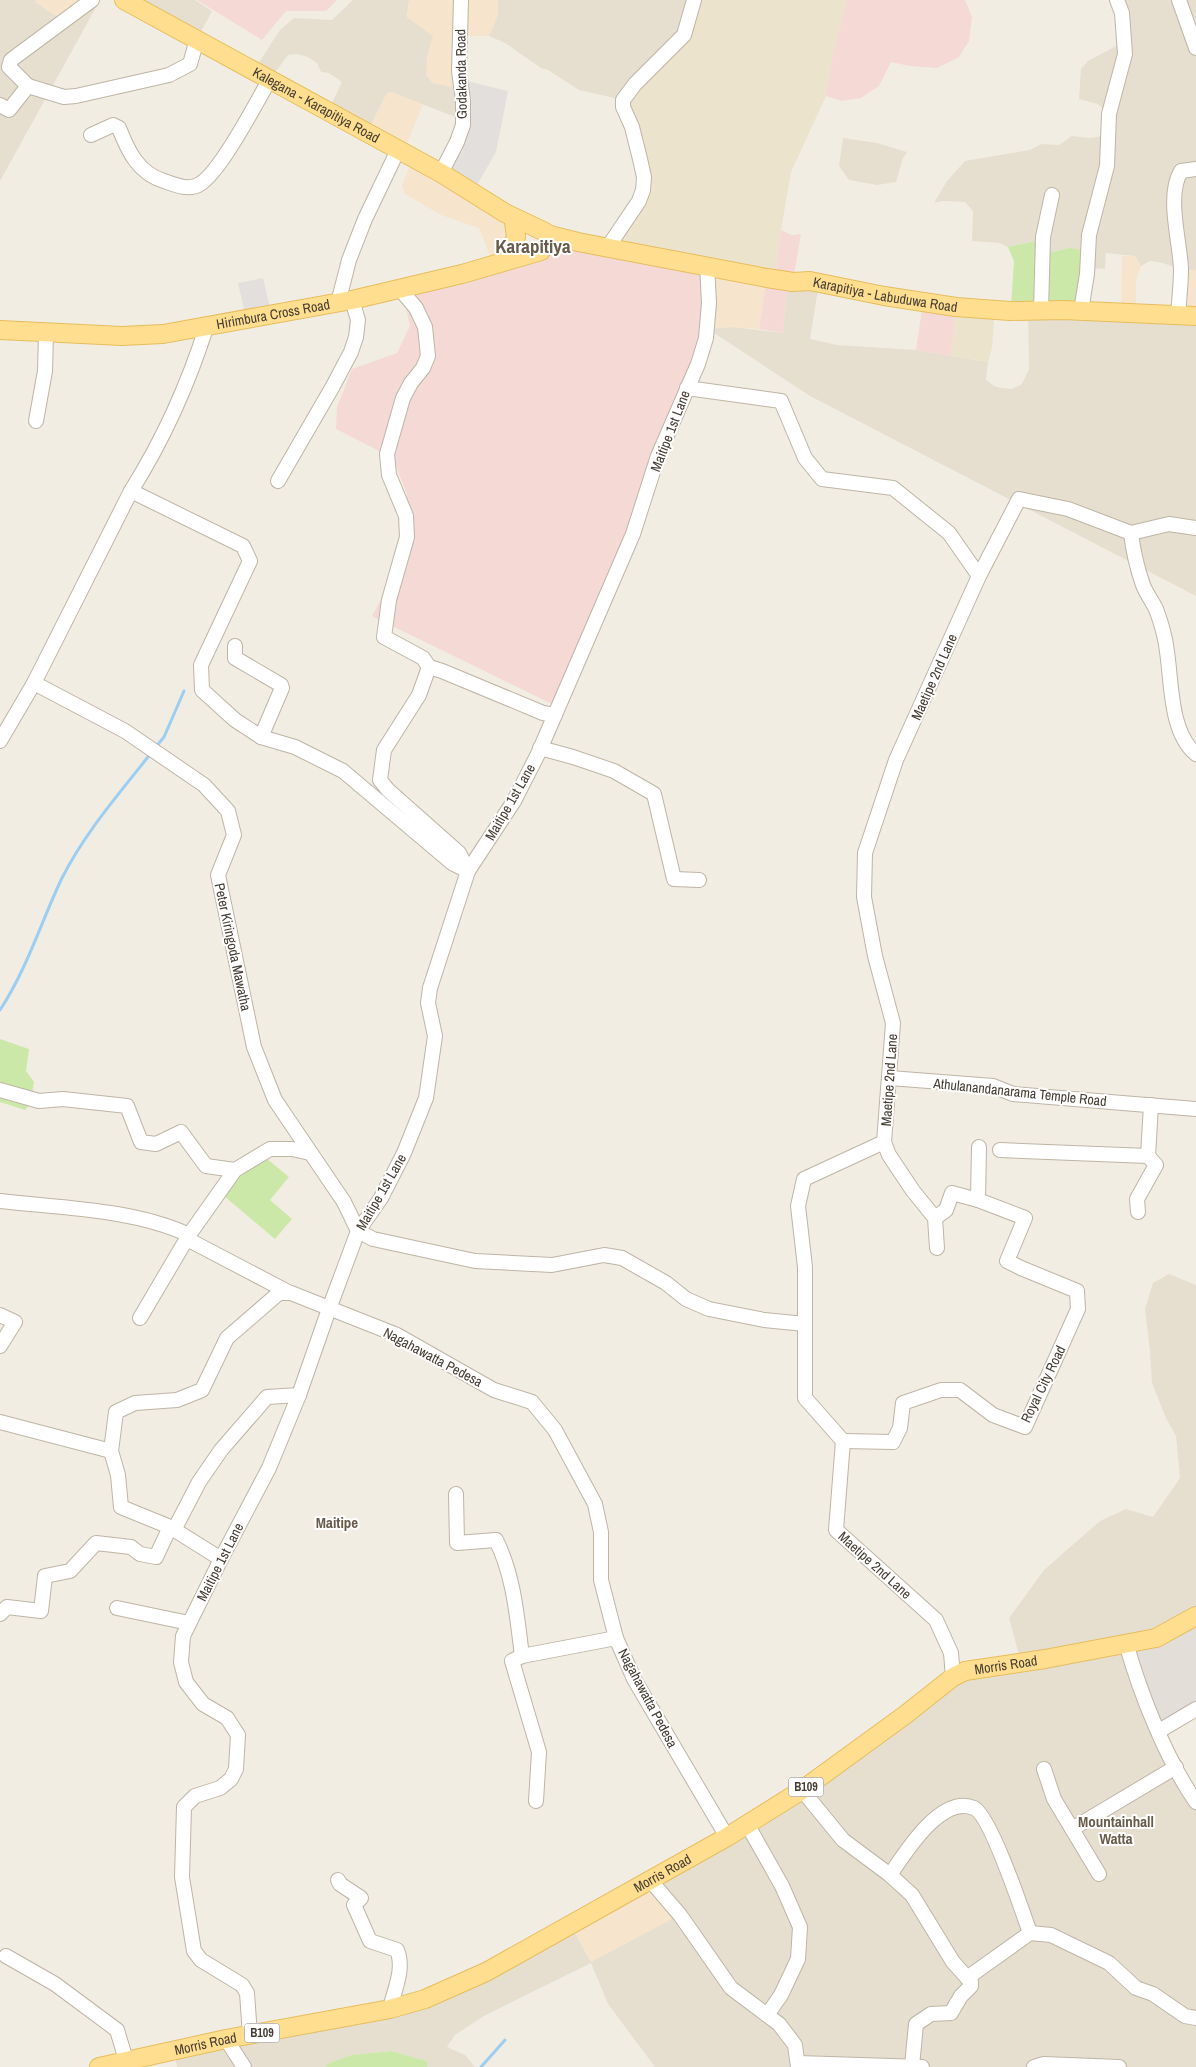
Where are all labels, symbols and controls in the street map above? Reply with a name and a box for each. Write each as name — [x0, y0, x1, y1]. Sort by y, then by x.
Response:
street label: Godakanda Road — [451, 29, 471, 119]
street label: Kalegana - Karapitiya Road — [250, 63, 383, 147]
district label: Karapitiya — [495, 233, 571, 259]
street label: Karapitiya - Labuduwa Road — [811, 273, 959, 316]
street label: Hirimbura Cross Road — [215, 295, 331, 333]
street label: Maitipe 1st Lane — [646, 388, 694, 474]
street label: Maetipe 2nd Lane — [907, 631, 961, 723]
street label: Maitipe 1st Lane — [481, 760, 539, 844]
street label: Peter Kiringoda Mawatha — [211, 881, 255, 1013]
street label: Maetipe 2nd Lane — [877, 1033, 901, 1127]
street label: Athulanandanarama Temple Road — [932, 1074, 1107, 1110]
street label: Maitipe 1st Lane — [352, 1150, 410, 1234]
street label: Nagahawatta Pedesa — [380, 1323, 486, 1391]
street label: Royal City Road — [1017, 1342, 1069, 1426]
district label: Maitipe — [316, 1512, 358, 1533]
street label: Maitipe 1st Lane — [193, 1520, 247, 1604]
street label: Maetipe 2nd Lane — [835, 1527, 915, 1603]
street label: Nagahawatta Pedesa — [614, 1645, 682, 1751]
street label: Morris Road — [973, 1651, 1038, 1678]
road number: B109 — [788, 1778, 824, 1796]
district label: Mountainhall Watta — [1078, 1811, 1154, 1849]
street label: Morris Road — [630, 1850, 694, 1897]
road number: B109 — [244, 2024, 280, 2042]
street label: Morris Road — [173, 2028, 238, 2059]

